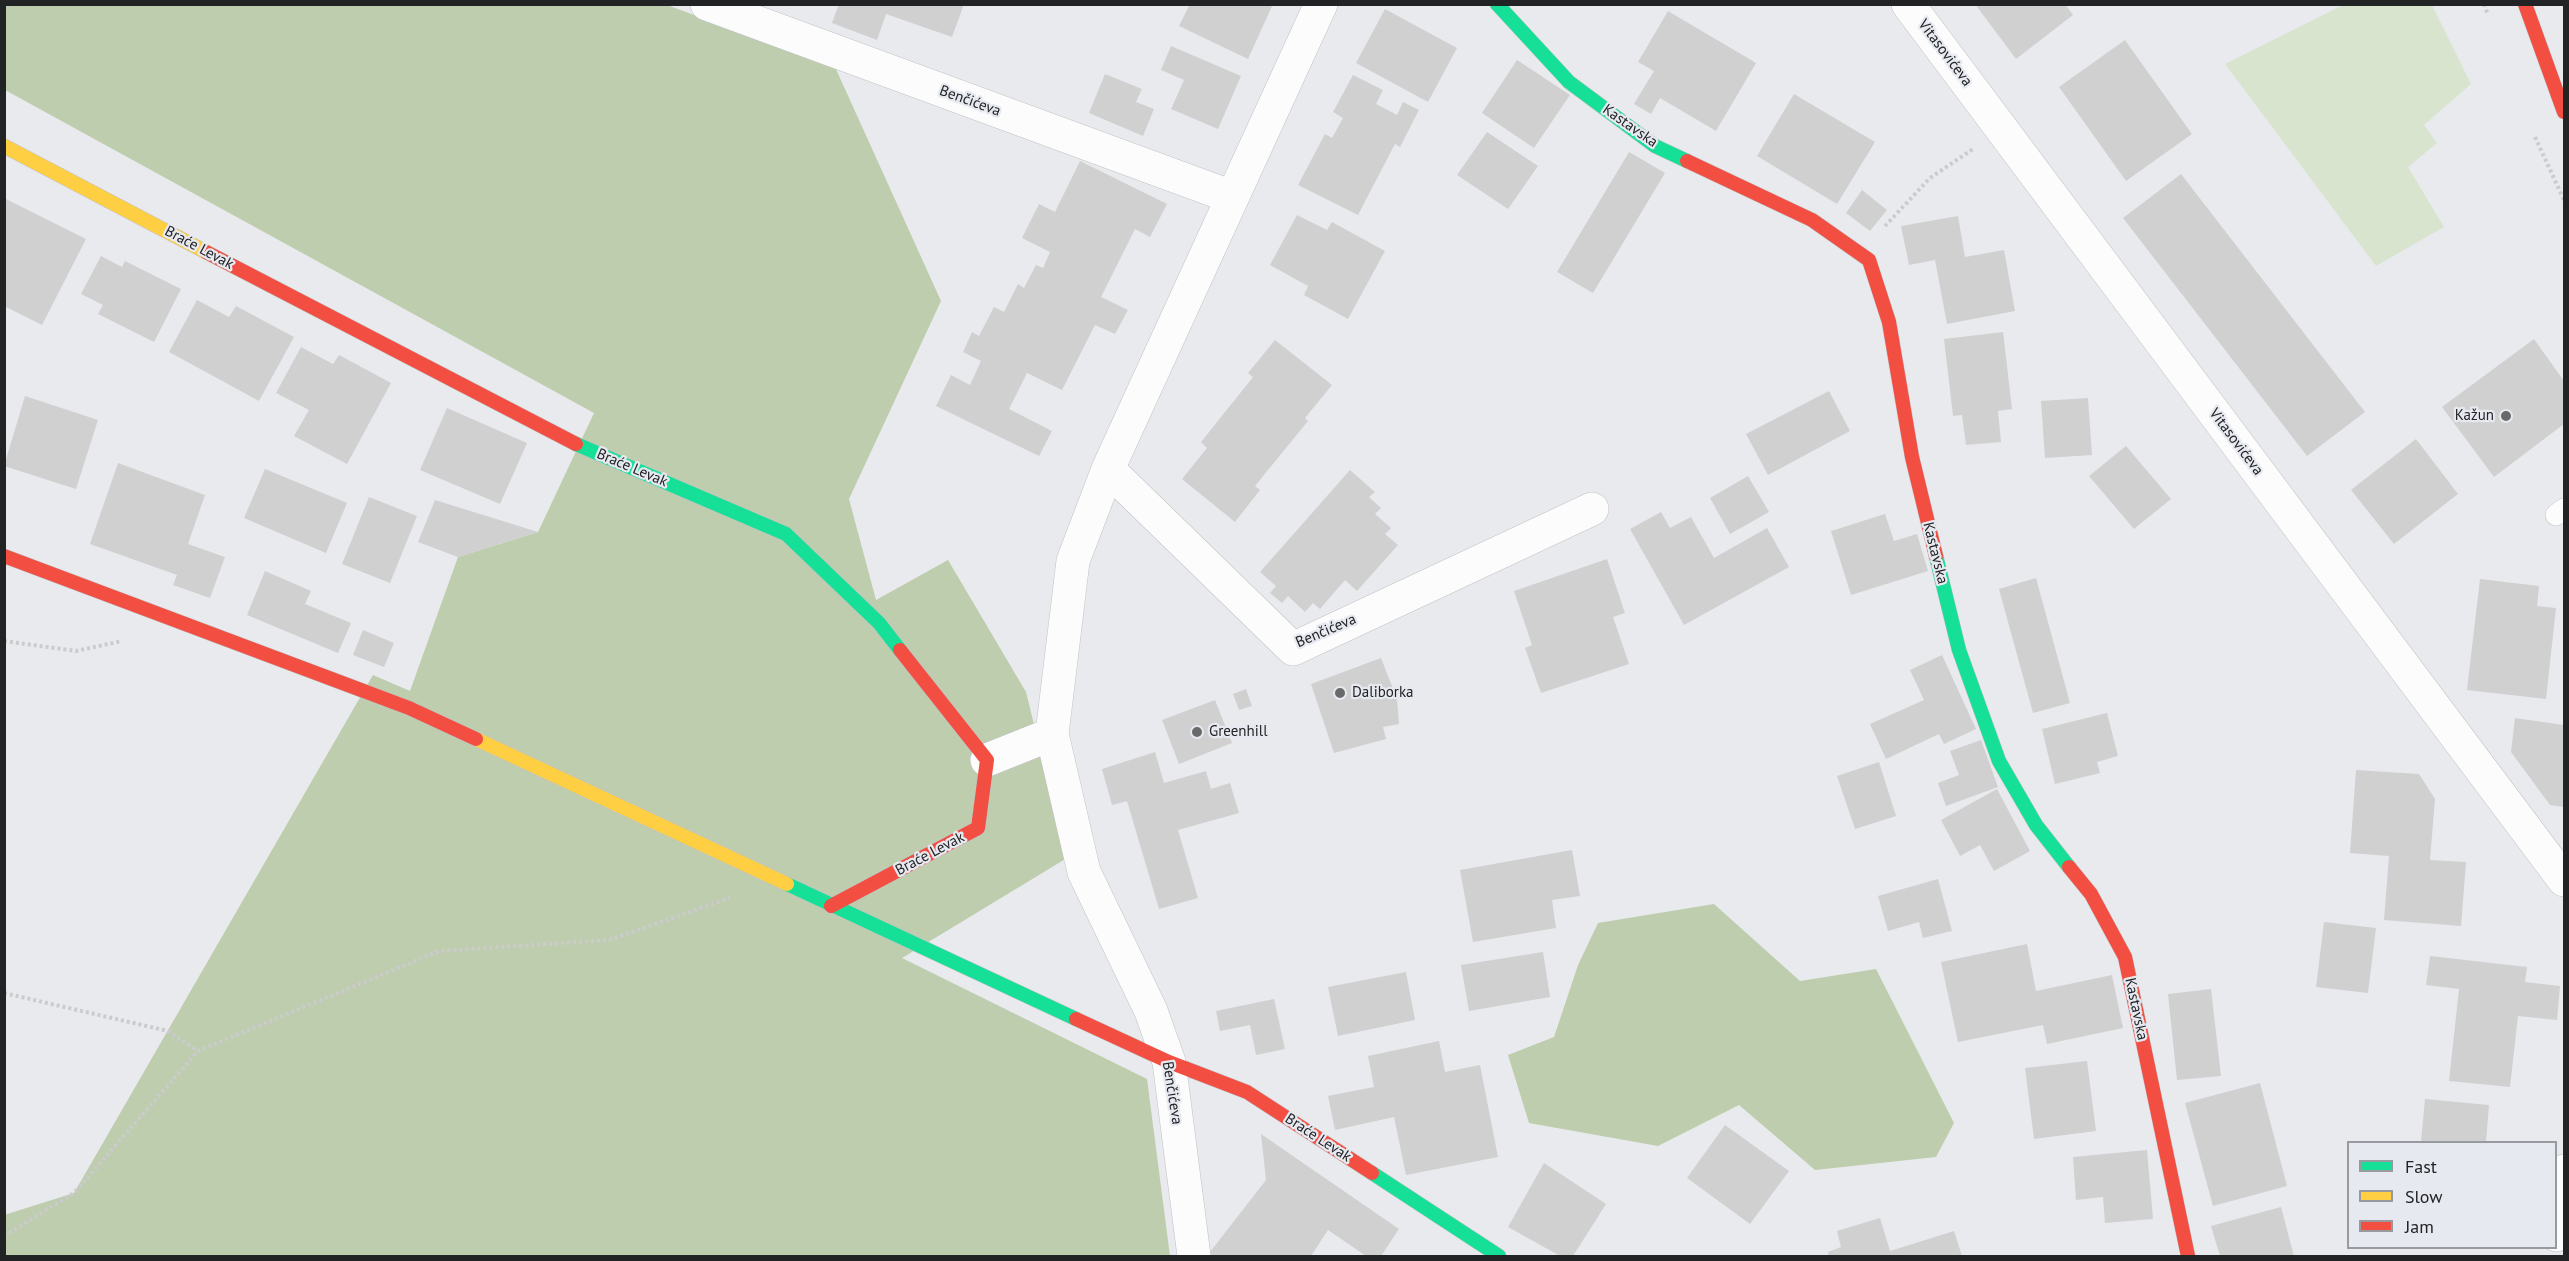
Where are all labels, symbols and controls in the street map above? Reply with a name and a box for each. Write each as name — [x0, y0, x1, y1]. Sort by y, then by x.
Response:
street label: Vitasovićeva — [1914, 16, 1976, 90]
street label: Benčićeva — [937, 82, 1003, 120]
street label: Kastavska — [1599, 101, 1661, 151]
street label: Braće Levak — [162, 222, 236, 274]
street label: Vitasovićeva — [2205, 405, 2267, 479]
place label: Kažun — [2455, 407, 2494, 425]
marker: Kažun — [2499, 409, 2513, 423]
street label: Braće Levak — [594, 445, 670, 491]
street label: Kastavska — [1919, 520, 1951, 586]
street label: Benčićeva — [1293, 610, 1359, 652]
place label: Daliborka — [1352, 684, 1414, 702]
marker: Daliborka — [1333, 686, 1347, 700]
place label: Greenhill — [1209, 723, 1268, 741]
marker: Greenhill — [1190, 725, 1204, 739]
street label: Braće Levak — [893, 828, 967, 880]
street label: Kastavska — [2121, 976, 2151, 1042]
street label: Benčićeva — [1158, 1060, 1186, 1126]
street label: Braće Levak — [1281, 1110, 1355, 1166]
legend — [2347, 1141, 2557, 1249]
text: Fast — [2405, 1155, 2437, 1178]
text: Slow — [2405, 1185, 2443, 1208]
text: Jam — [2405, 1215, 2434, 1238]

